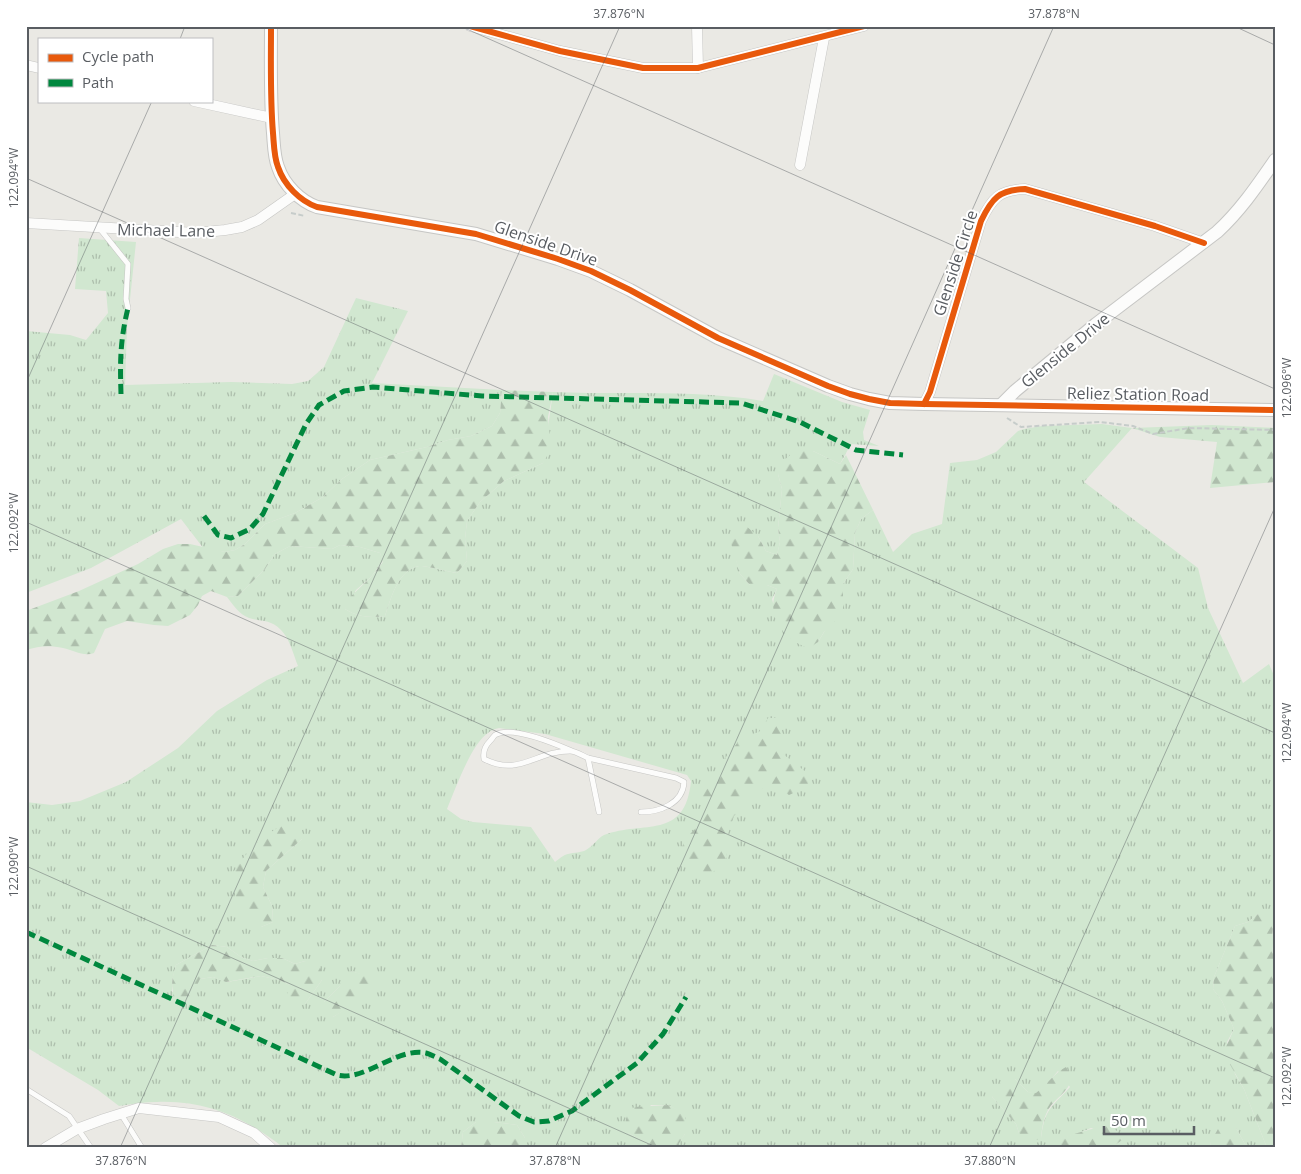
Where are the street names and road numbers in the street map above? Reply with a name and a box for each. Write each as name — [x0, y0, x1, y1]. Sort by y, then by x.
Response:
street label: Glenside Circle — [927, 207, 983, 319]
street label: Glenside Drive — [491, 215, 601, 271]
street label: Michael Lane — [117, 218, 215, 242]
street label: Glenside Drive — [1016, 307, 1114, 393]
street label: Reliez Station Road — [1067, 382, 1209, 406]

